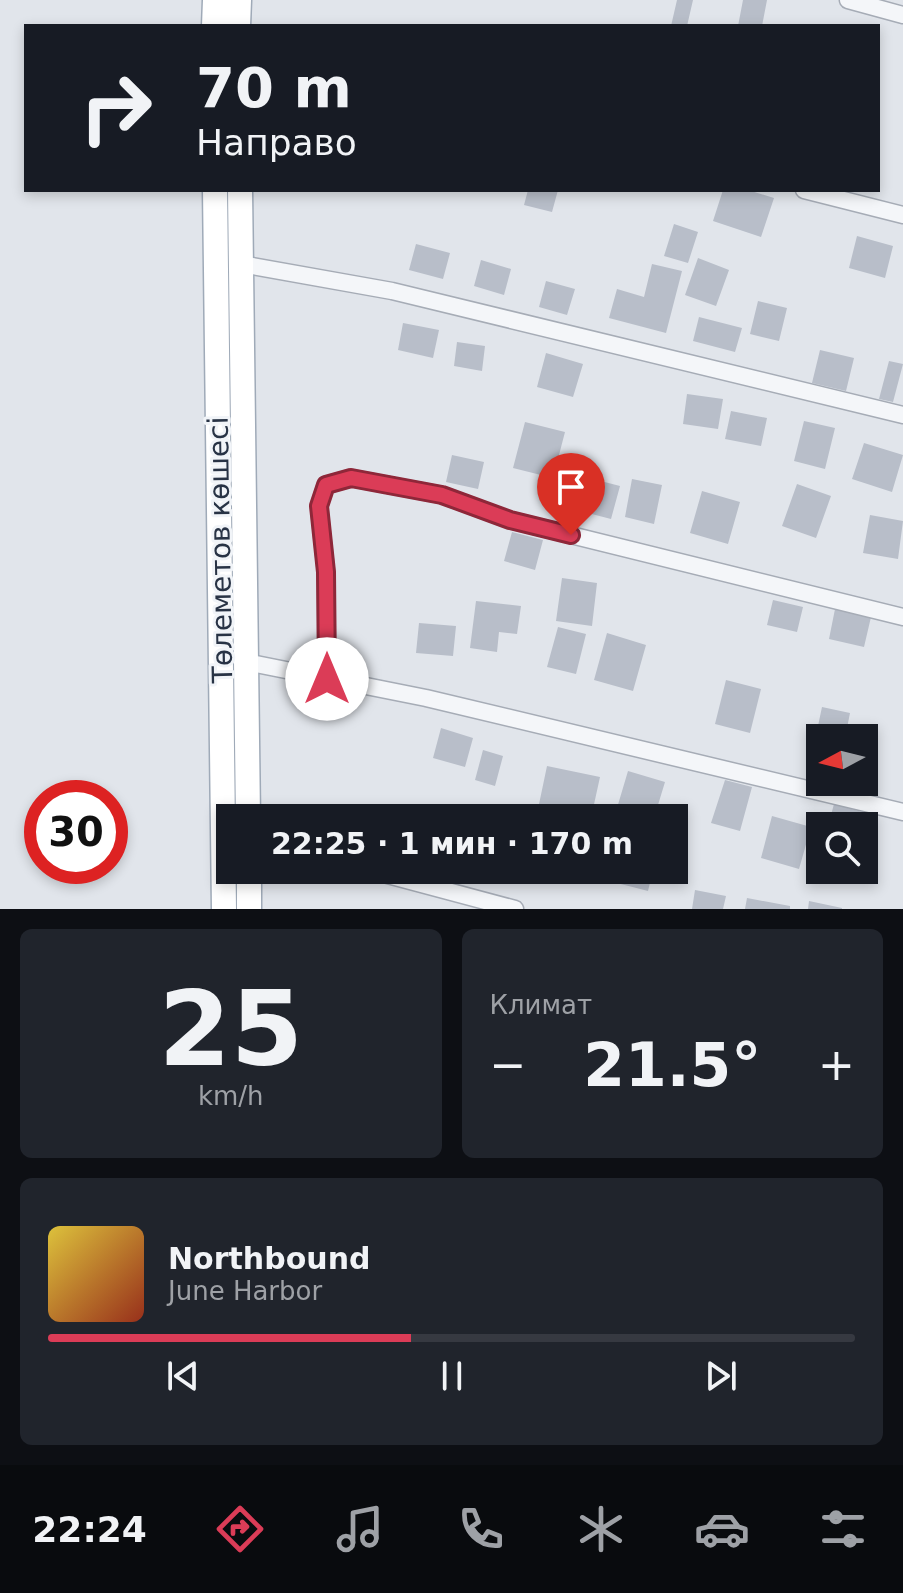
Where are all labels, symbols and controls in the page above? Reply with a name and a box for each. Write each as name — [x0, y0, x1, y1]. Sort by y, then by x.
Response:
text: 70 m — [196, 55, 352, 120]
icon: right — [64, 56, 168, 160]
text: Направо — [196, 122, 357, 163]
street label: Төлеметов көшесі — [202, 416, 239, 685]
pin — [537, 453, 605, 535]
icon: arrive — [549, 465, 593, 509]
position arrow — [285, 637, 369, 721]
north arrow — [806, 724, 878, 796]
map controls — [806, 724, 878, 884]
speed limit sign: 30 — [24, 780, 128, 884]
button: search — [806, 812, 878, 884]
text: 22:25 · 1 мин · 170 m — [271, 826, 633, 861]
text: 25 — [158, 968, 303, 1090]
text: Климат — [490, 990, 592, 1020]
text: 21.5° — [583, 1030, 761, 1100]
text: − — [490, 1039, 526, 1090]
text: + — [818, 1039, 855, 1090]
text: km/h — [198, 1081, 264, 1111]
text: Northbound — [168, 1241, 371, 1276]
text: June Harbor — [168, 1276, 322, 1306]
icon: previous — [161, 1354, 205, 1398]
icon: pause — [430, 1354, 474, 1398]
icon: next — [699, 1354, 743, 1398]
icon: directions — [212, 1501, 268, 1557]
icon: music — [332, 1501, 388, 1557]
icon: phone — [453, 1501, 509, 1557]
icon: climate — [573, 1501, 629, 1557]
icon: car — [694, 1501, 750, 1557]
icon: filters — [815, 1501, 871, 1557]
text: 22:24 — [32, 1509, 147, 1550]

